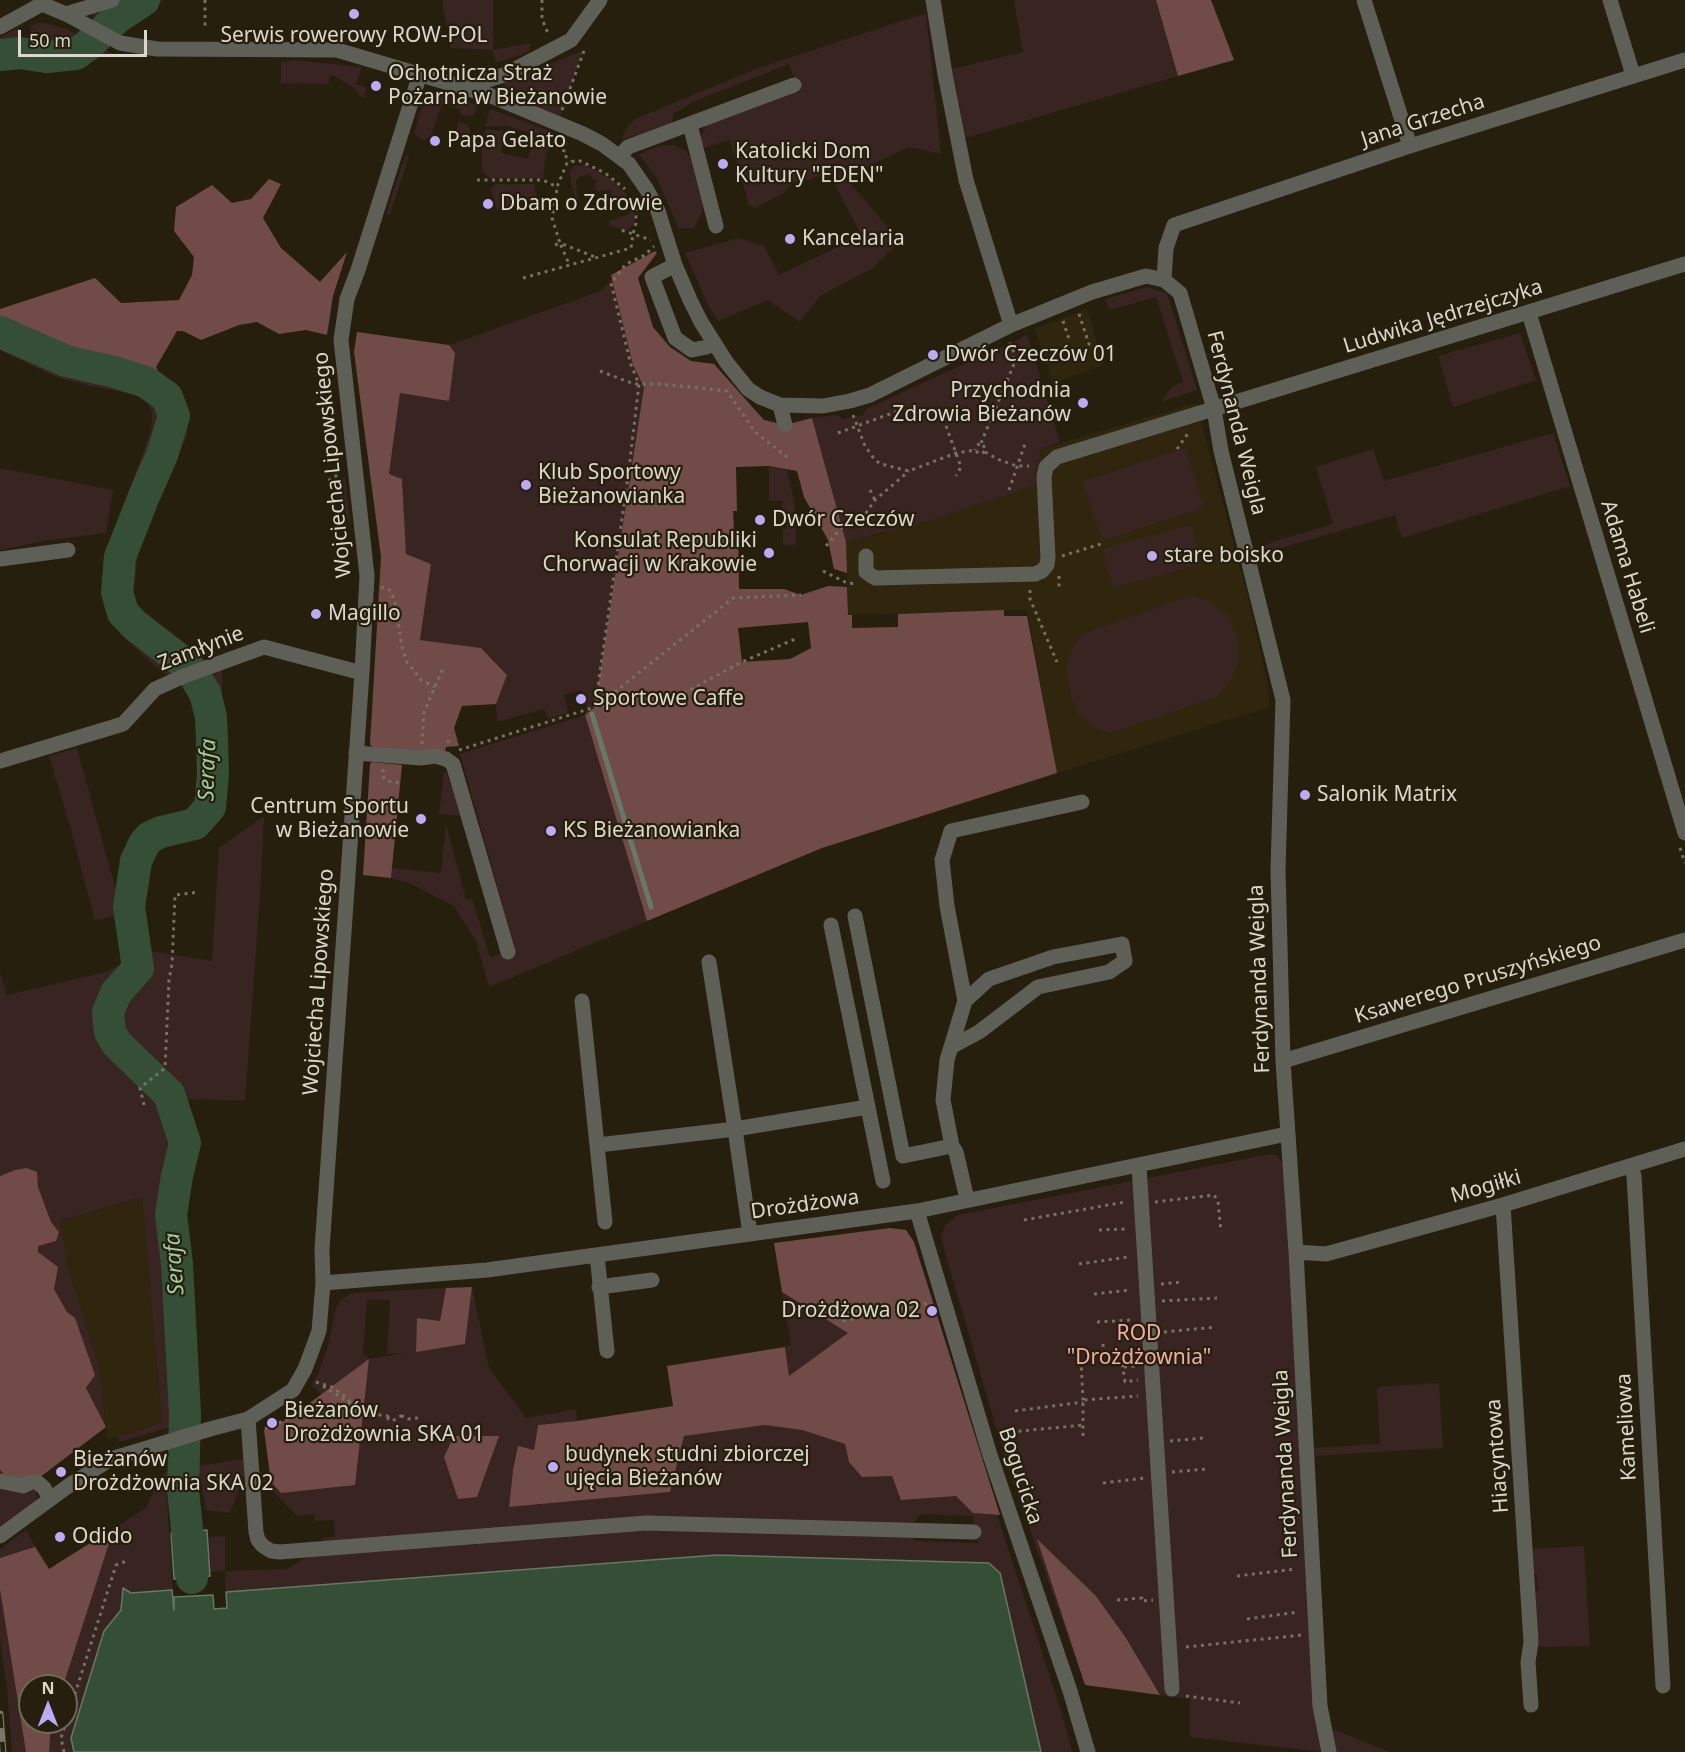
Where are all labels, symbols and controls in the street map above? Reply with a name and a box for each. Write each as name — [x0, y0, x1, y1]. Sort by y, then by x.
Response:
marker: Serwis rowerowy ROW-POL — [347, 7, 361, 21]
scale bar — [21, 18, 150, 56]
place label: Serwis rowerowy ROW-POL — [220, 23, 488, 49]
text: 50 m — [29, 28, 71, 52]
place label: Ochotnicza Straż Pożarna w Bieżanowie — [388, 61, 607, 111]
marker: Ochotnicza Straż Pożarna w Bieżanowie — [369, 79, 383, 93]
street label: Jana Grzecha — [1358, 89, 1488, 153]
place label: Papa Gelato — [447, 128, 566, 154]
marker: Papa Gelato — [428, 134, 442, 148]
place label: Katolicki Dom Kultury "EDEN" — [735, 139, 884, 189]
marker: Katolicki Dom Kultury "EDEN" — [716, 157, 730, 171]
place label: Dbam o Zdrowie — [500, 191, 663, 217]
marker: Dbam o Zdrowie — [481, 197, 495, 211]
place label: Kancelaria — [802, 226, 905, 252]
marker: Kancelaria — [783, 232, 797, 246]
street label: Ludwika Jędrzejczyka — [1340, 275, 1546, 359]
street label: Ferdynanda Weigla — [1201, 328, 1271, 518]
place label: Dwór Czeczów 01 — [945, 342, 1117, 368]
marker: Dwór Czeczów 01 — [926, 348, 940, 362]
street label: Wojciecha Lipowskiego — [309, 351, 357, 579]
place label: Przychodnia Zdrowia Bieżanów — [892, 378, 1071, 428]
marker: Przychodnia Zdrowia Bieżanów — [1076, 396, 1090, 410]
place label: Klub Sportowy Bieżanowianka — [538, 460, 685, 510]
marker: Klub Sportowy Bieżanowianka — [519, 478, 533, 492]
street label: Adama Habeli — [1595, 497, 1659, 637]
place label: Dwór Czeczów — [772, 507, 914, 533]
marker: Dwór Czeczów — [753, 513, 767, 527]
place label: Konsulat Republiki Chorwacji w Krakowie — [542, 528, 757, 578]
place label: stare boisko — [1164, 543, 1284, 569]
marker: Konsulat Republiki Chorwacji w Krakowie — [762, 546, 776, 560]
marker: stare boisko — [1145, 549, 1159, 563]
place label: Magillo — [328, 601, 401, 627]
marker: Magillo — [309, 607, 323, 621]
street label: Zamłynie — [155, 621, 247, 677]
place label: Sportowe Caffe — [593, 686, 744, 712]
marker: Sportowe Caffe — [574, 692, 588, 706]
water label: Serafa — [194, 738, 222, 802]
place label: Salonik Matrix — [1317, 782, 1457, 808]
marker: Salonik Matrix — [1298, 788, 1312, 802]
place label: Centrum Sportu w Bieżanowie — [250, 794, 409, 844]
marker: Centrum Sportu w Bieżanowie — [414, 812, 428, 826]
place label: KS Bieżanowianka — [563, 818, 740, 844]
marker: KS Bieżanowianka — [544, 824, 558, 838]
street label: Wojciecha Lipowskiego — [299, 868, 339, 1096]
street label: Ferdynanda Weigla — [1244, 884, 1276, 1074]
street label: Ksawerego Pruszyńskiego — [1352, 930, 1604, 1030]
street label: Mogiłki — [1448, 1165, 1524, 1209]
street label: Drożdżowa — [749, 1185, 861, 1225]
water label: Serafa — [160, 1232, 190, 1296]
place label: Drożdżowa 02 — [781, 1298, 920, 1324]
marker: Drożdżowa 02 — [925, 1304, 939, 1318]
park label: ROD "Drożdżownia" — [1067, 1321, 1211, 1371]
street label: Ferdynanda Weigla — [1268, 1369, 1304, 1559]
street label: Kameliowa — [1612, 1373, 1642, 1481]
place label: Bieżanów Drożdżownia SKA 01 — [284, 1398, 485, 1448]
street label: Hiacyntowa — [1481, 1398, 1515, 1514]
marker: Bieżanów Drożdżownia SKA 01 — [265, 1416, 279, 1430]
street label: Bogucicka — [992, 1424, 1048, 1528]
place label: budynek studni zbiorczej ujęcia Bieżanów — [565, 1442, 810, 1492]
place label: Bieżanów Drożdżownia SKA 02 — [73, 1447, 274, 1497]
marker: budynek studni zbiorczej ujęcia Bieżanów — [546, 1460, 560, 1474]
marker: Bieżanów Drożdżownia SKA 02 — [54, 1465, 68, 1479]
place label: Odido — [72, 1524, 132, 1550]
marker: Odido — [53, 1530, 67, 1544]
north arrow — [18, 1674, 78, 1734]
text: N — [41, 1677, 55, 1699]

